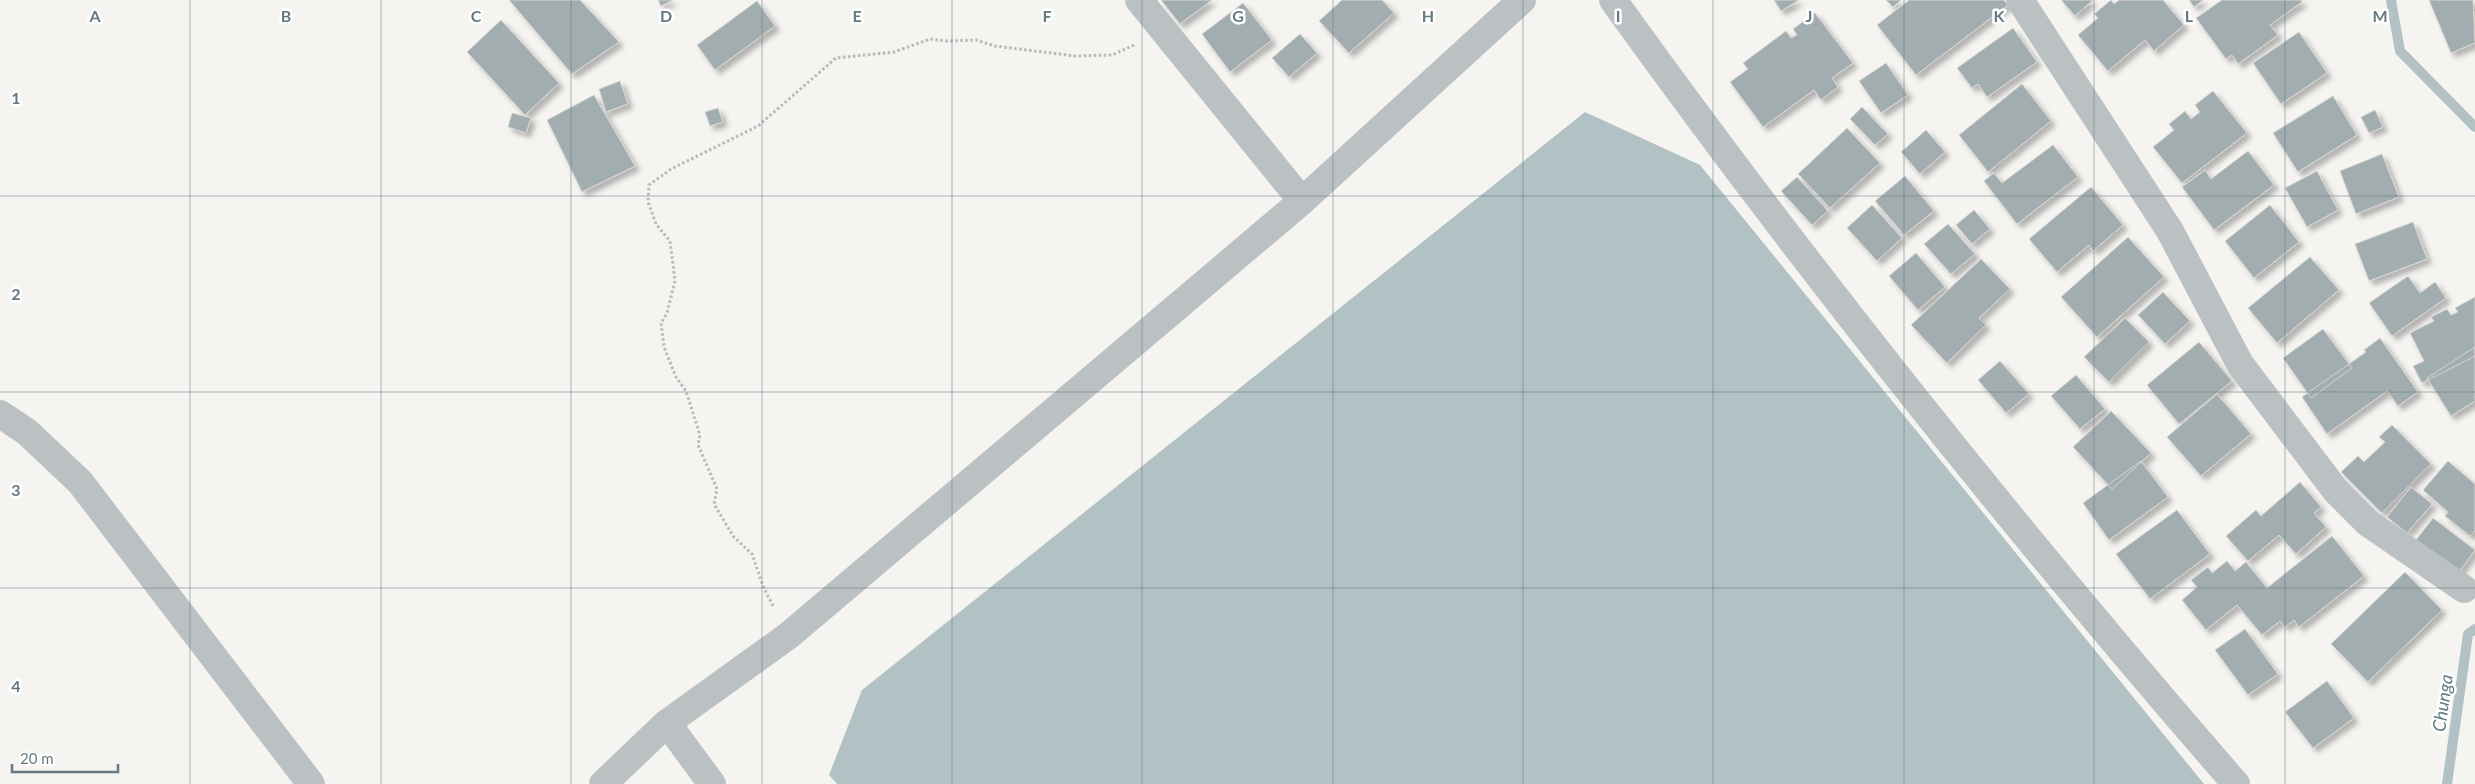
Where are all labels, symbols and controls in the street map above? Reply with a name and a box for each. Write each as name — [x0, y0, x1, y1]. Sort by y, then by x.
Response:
text: A — [88, 6, 101, 25]
text: B — [281, 6, 291, 25]
text: C — [471, 6, 482, 25]
text: D — [660, 6, 672, 25]
text: E — [852, 6, 862, 25]
text: F — [1042, 6, 1052, 25]
text: G — [1232, 6, 1244, 25]
text: H — [1422, 6, 1434, 25]
text: I — [1616, 6, 1620, 25]
text: J — [1806, 6, 1812, 25]
text: K — [1994, 6, 2006, 25]
text: L — [2185, 6, 2194, 25]
text: M — [2372, 6, 2388, 25]
text: 1 — [11, 88, 21, 107]
text: 2 — [11, 284, 21, 303]
text: 3 — [11, 480, 21, 499]
water label: Chunga — [2427, 673, 2457, 733]
text: 4 — [11, 676, 21, 695]
scale bar — [12, 742, 119, 774]
text: 20 m — [20, 749, 54, 767]

